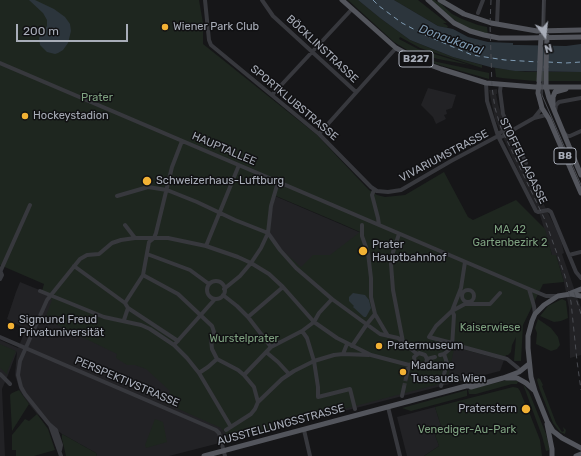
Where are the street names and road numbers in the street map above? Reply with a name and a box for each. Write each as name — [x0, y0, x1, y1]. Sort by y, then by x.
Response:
street label: BÖCKLINSTRASSE — [283, 12, 361, 86]
road number: B227 — [399, 51, 433, 67]
street label: SPORTKLUBSTRASSE — [247, 62, 341, 144]
street label: STOFFELLAGASSE — [496, 116, 550, 206]
street label: VIVARIUMSTRASSE — [397, 127, 491, 185]
street label: HAUPTALLEE — [190, 130, 258, 168]
road number: B8 — [554, 148, 576, 164]
street label: PERSPEKTIVSTRASSE — [73, 354, 181, 410]
street label: AUSSTELLUNGSSTRASSE — [216, 402, 346, 448]

